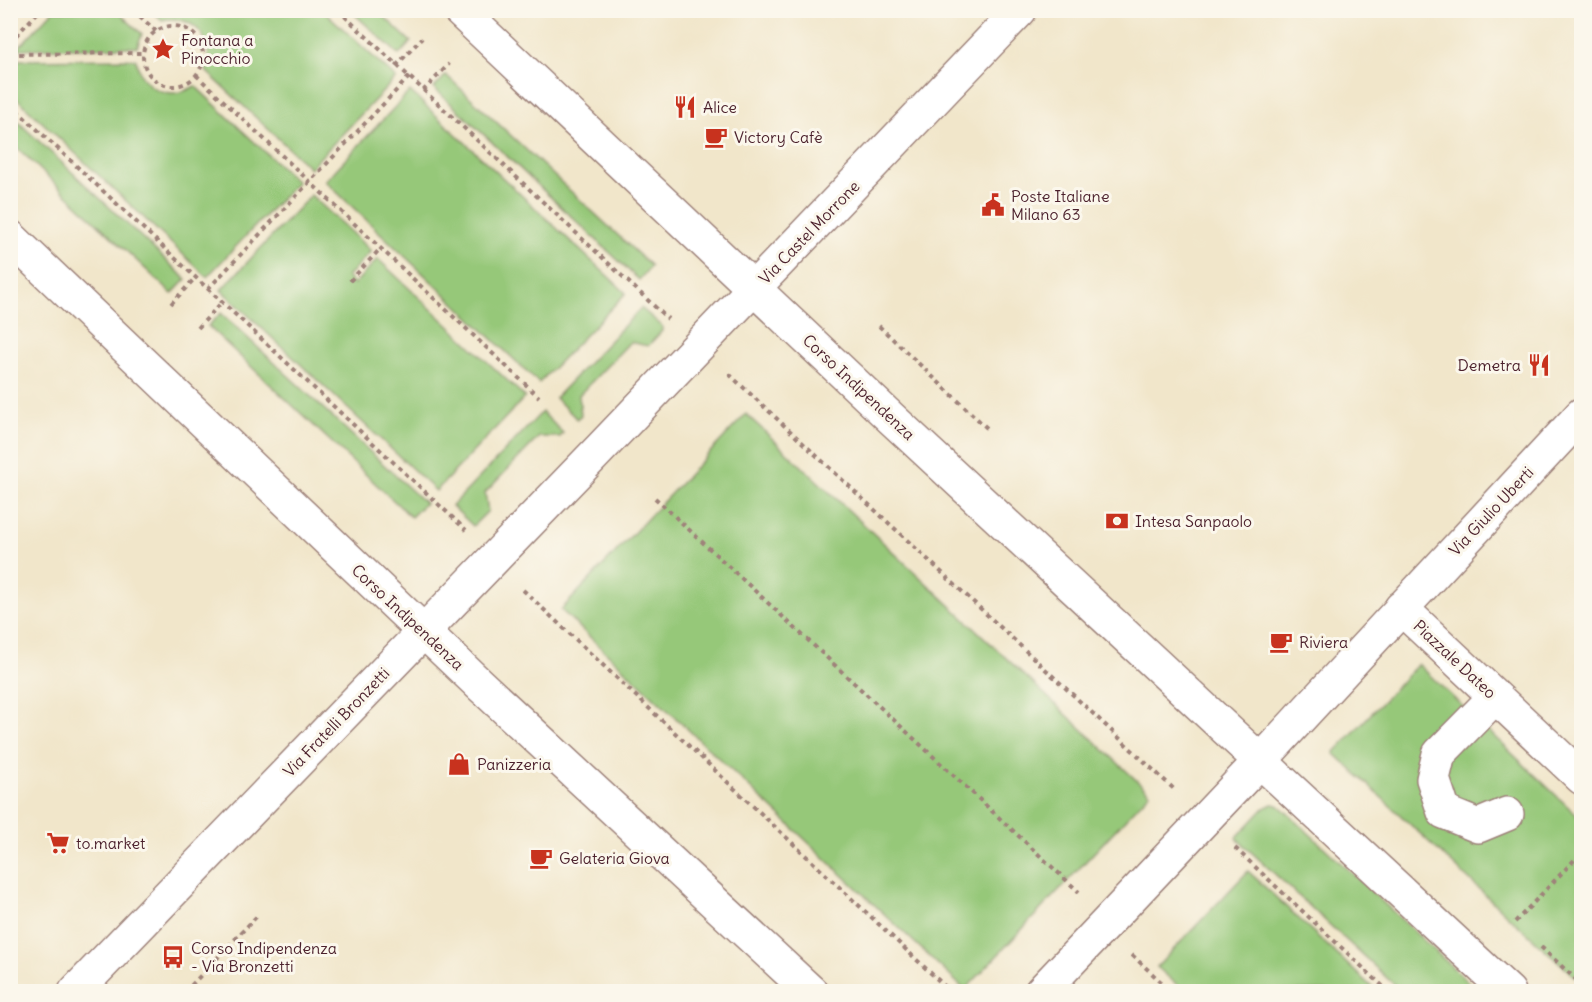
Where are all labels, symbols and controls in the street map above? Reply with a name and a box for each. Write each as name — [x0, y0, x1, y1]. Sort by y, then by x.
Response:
place label: Fontana a Pinocchio — [181, 30, 253, 68]
place icon: Fontana a Pinocchio — [150, 36, 176, 62]
restaurant icon: Alice — [672, 94, 698, 120]
place label: Alice — [703, 97, 737, 117]
cafe icon: Victory Cafè — [703, 124, 729, 150]
place label: Victory Cafè — [734, 127, 823, 147]
street label: Via Castel Morrone — [754, 176, 864, 288]
place label: Poste Italiane Milano 63 — [1011, 186, 1110, 224]
public building icon: Poste Italiane Milano 63 — [980, 192, 1006, 218]
street label: Corso Indipendenza — [799, 330, 919, 444]
restaurant icon: Demetra — [1526, 352, 1552, 378]
place label: Demetra — [1457, 355, 1521, 375]
street label: Via Giulio Uberti — [1445, 462, 1537, 560]
bank icon: Intesa Sanpaolo — [1104, 508, 1130, 534]
place label: Intesa Sanpaolo — [1135, 511, 1252, 531]
street label: Corso Indipendenza — [348, 560, 468, 674]
street label: Piazzale Dateo — [1409, 616, 1501, 702]
cafe icon: Riviera — [1268, 629, 1294, 655]
place label: Riviera — [1299, 632, 1348, 652]
street label: Via Fratelli Bronzetti — [279, 663, 393, 781]
shop icon: Panizzeria — [446, 751, 472, 777]
place label: Panizzeria — [477, 754, 551, 774]
supermarket icon: to.market — [45, 830, 71, 856]
place label: to.market — [76, 833, 146, 853]
cafe icon: Gelateria Giova — [528, 845, 554, 871]
place label: Gelateria Giova — [559, 848, 670, 868]
place label: Corso Indipendenza - Via Bronzetti — [191, 938, 337, 976]
bus stop icon: Corso Indipendenza - Via Bronzetti — [160, 944, 186, 970]

